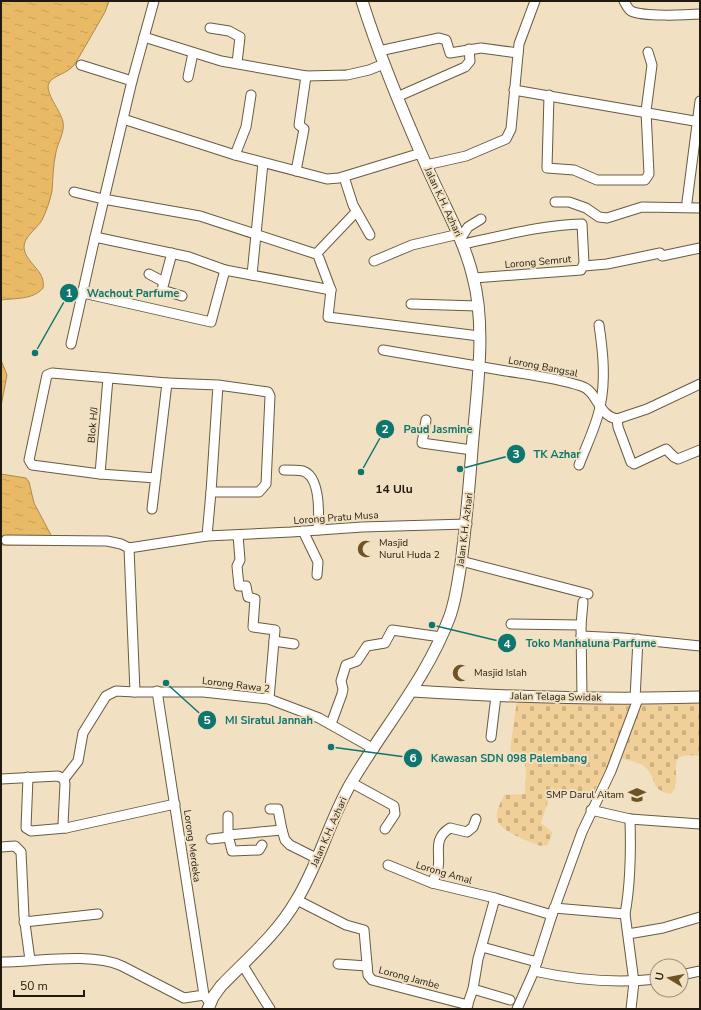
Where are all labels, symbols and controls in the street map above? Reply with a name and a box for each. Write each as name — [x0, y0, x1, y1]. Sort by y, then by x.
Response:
street label: Jalan K.H. Azhari — [420, 164, 465, 239]
street label: Lorong Semrut — [504, 252, 572, 272]
callout: Wachout Parfume — [59, 281, 188, 304]
text: 1 — [65, 285, 73, 301]
text: Wachout Parfume — [87, 286, 179, 301]
street label: Lorong Bangsal — [507, 353, 579, 381]
street label: Blok H/J — [84, 406, 102, 444]
callout: Paud Jasmine — [375, 418, 480, 441]
text: 2 — [381, 421, 389, 437]
text: Paud Jasmine — [403, 422, 473, 437]
callout: TK Azhar — [506, 443, 589, 466]
text: 3 — [512, 446, 520, 462]
text: TK Azhar — [533, 447, 581, 462]
district label: 14 Ulu — [375, 481, 413, 497]
street label: Jalan K.H. Azhari — [453, 492, 477, 569]
street label: Lorong Pratu Musa — [293, 508, 379, 528]
place label: Masjid Nurul Huda 2 — [379, 536, 440, 562]
mosque icon: Masjid Nurul Huda 2 — [356, 539, 376, 559]
callout: Toko Manhaluna Parfume — [497, 632, 664, 655]
text: 4 — [503, 636, 511, 652]
text: Toko Manhaluna Parfume — [526, 636, 656, 651]
mosque icon: Masjid Islah — [451, 663, 471, 683]
place label: Masjid Islah — [474, 666, 527, 680]
street label: Lorong Rawa 2 — [201, 674, 271, 696]
street label: Jalan Telaga Swidak — [510, 689, 602, 705]
callout: MI Siratul Jannah — [197, 709, 321, 732]
text: 5 — [203, 712, 211, 728]
text: MI Siratul Jannah — [225, 713, 313, 728]
callout: Kawasan SDN 098 Palembang — [403, 746, 595, 769]
text: 6 — [409, 750, 417, 766]
text: Kawasan SDN 098 Palembang — [431, 751, 587, 766]
school or university icon: SMP Darul Aitam — [627, 785, 647, 805]
place label: SMP Darul Aitam — [546, 788, 624, 802]
street label: Jalan K.H. Azhari — [307, 795, 351, 870]
street label: Lorong Merdeka — [180, 809, 204, 883]
street label: Lorong Amal — [414, 858, 474, 888]
north arrow — [649, 958, 689, 998]
street label: Lorong Jambe — [377, 963, 441, 993]
text: U — [652, 971, 668, 982]
scale bar — [14, 972, 84, 998]
text: 50 m — [20, 978, 48, 994]

